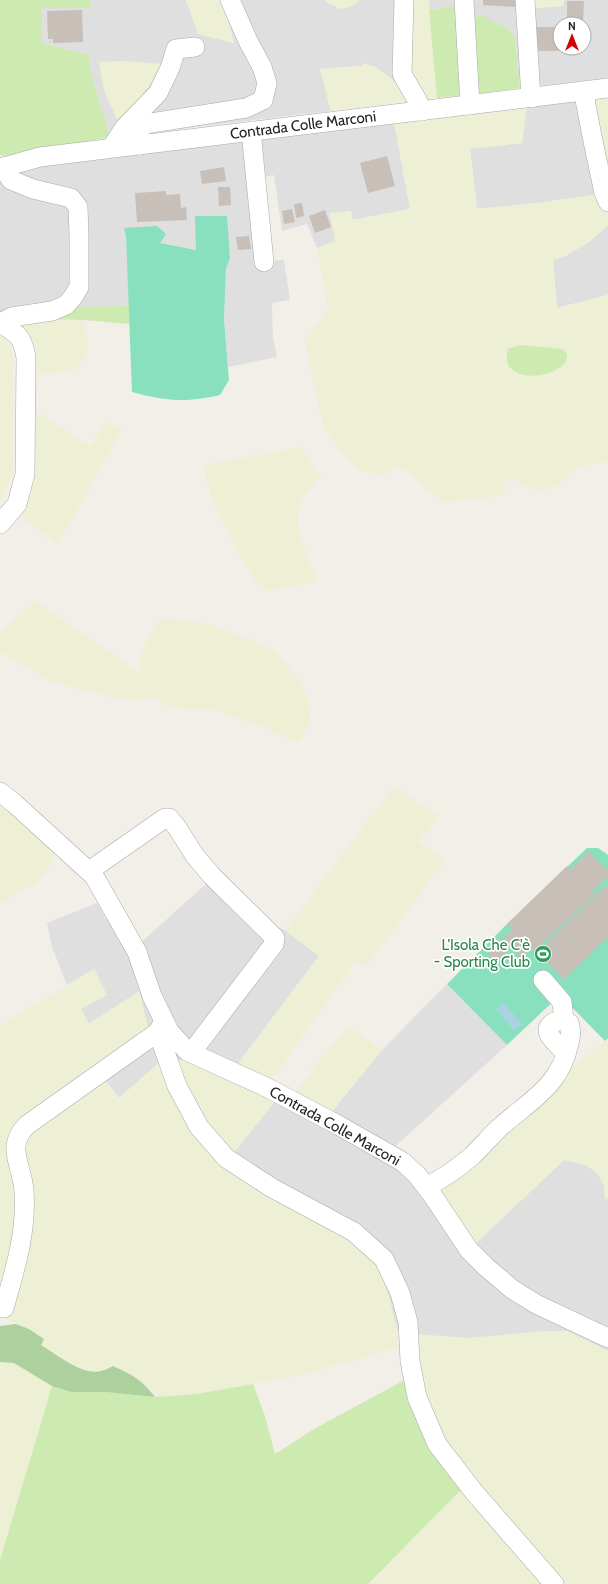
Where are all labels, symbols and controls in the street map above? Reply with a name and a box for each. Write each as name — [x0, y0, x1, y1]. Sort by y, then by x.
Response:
north arrow — [552, 16, 592, 56]
text: N — [568, 19, 576, 33]
street label: Contrada Colle Marconi — [229, 107, 377, 143]
place label: L'Isola Che C'è - Sporting Club — [434, 936, 530, 971]
sports icon: L'Isola Che C'è - Sporting Club — [533, 944, 553, 964]
street label: Contrada Colle Marconi — [266, 1082, 404, 1170]

